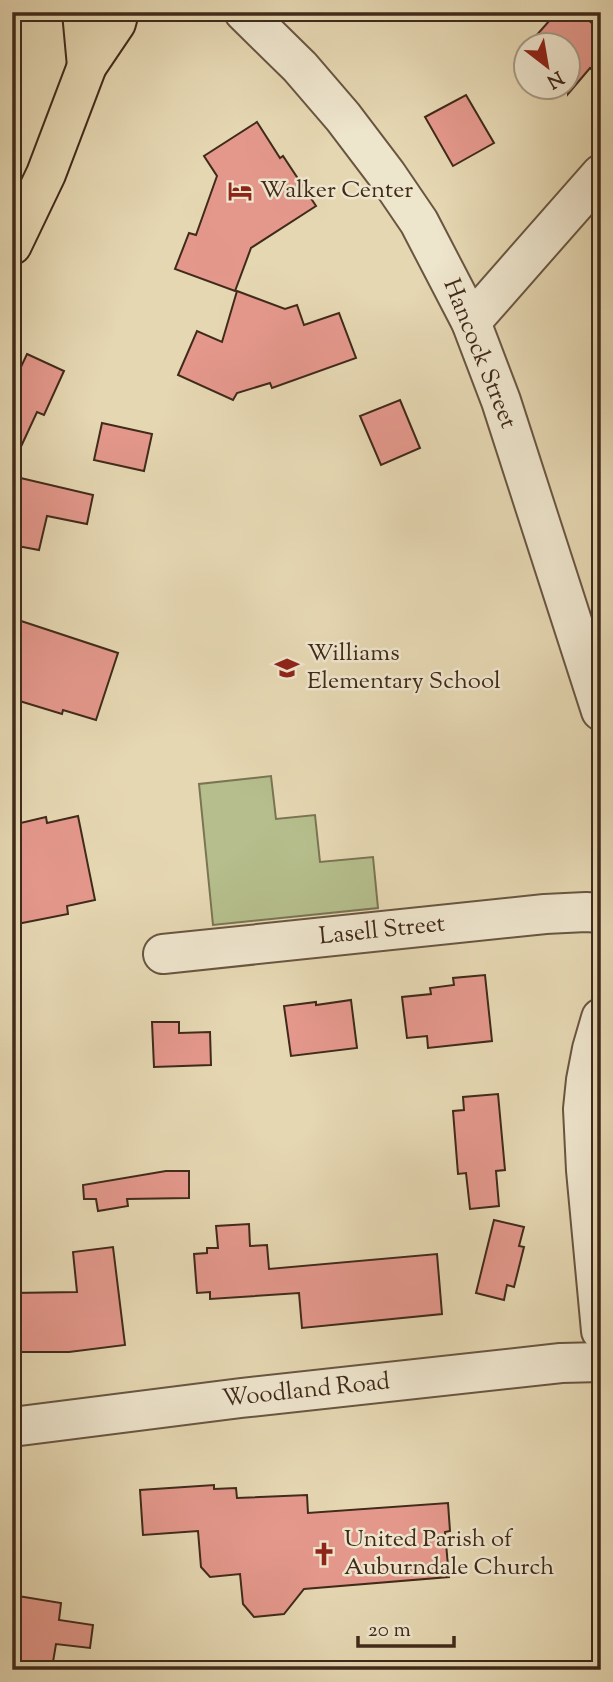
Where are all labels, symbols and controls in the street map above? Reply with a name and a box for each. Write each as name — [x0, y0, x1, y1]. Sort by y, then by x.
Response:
north arrow — [512, 32, 582, 102]
text: N — [541, 63, 568, 94]
place label: Walker Center — [260, 174, 413, 208]
hotel icon: Walker Center — [226, 177, 254, 205]
street label: Hancock Street — [433, 274, 525, 434]
place label: Williams Elementary School — [307, 637, 501, 699]
school or university icon: Williams Elementary School — [273, 654, 301, 682]
street label: Lasell Street — [317, 907, 447, 955]
street label: Woodland Road — [220, 1365, 392, 1417]
place label: United Parish of Auburndale Church — [344, 1523, 554, 1585]
church icon: United Parish of Auburndale Church — [310, 1540, 338, 1568]
scale bar — [358, 1605, 454, 1649]
text: 20 m — [368, 1616, 411, 1646]

